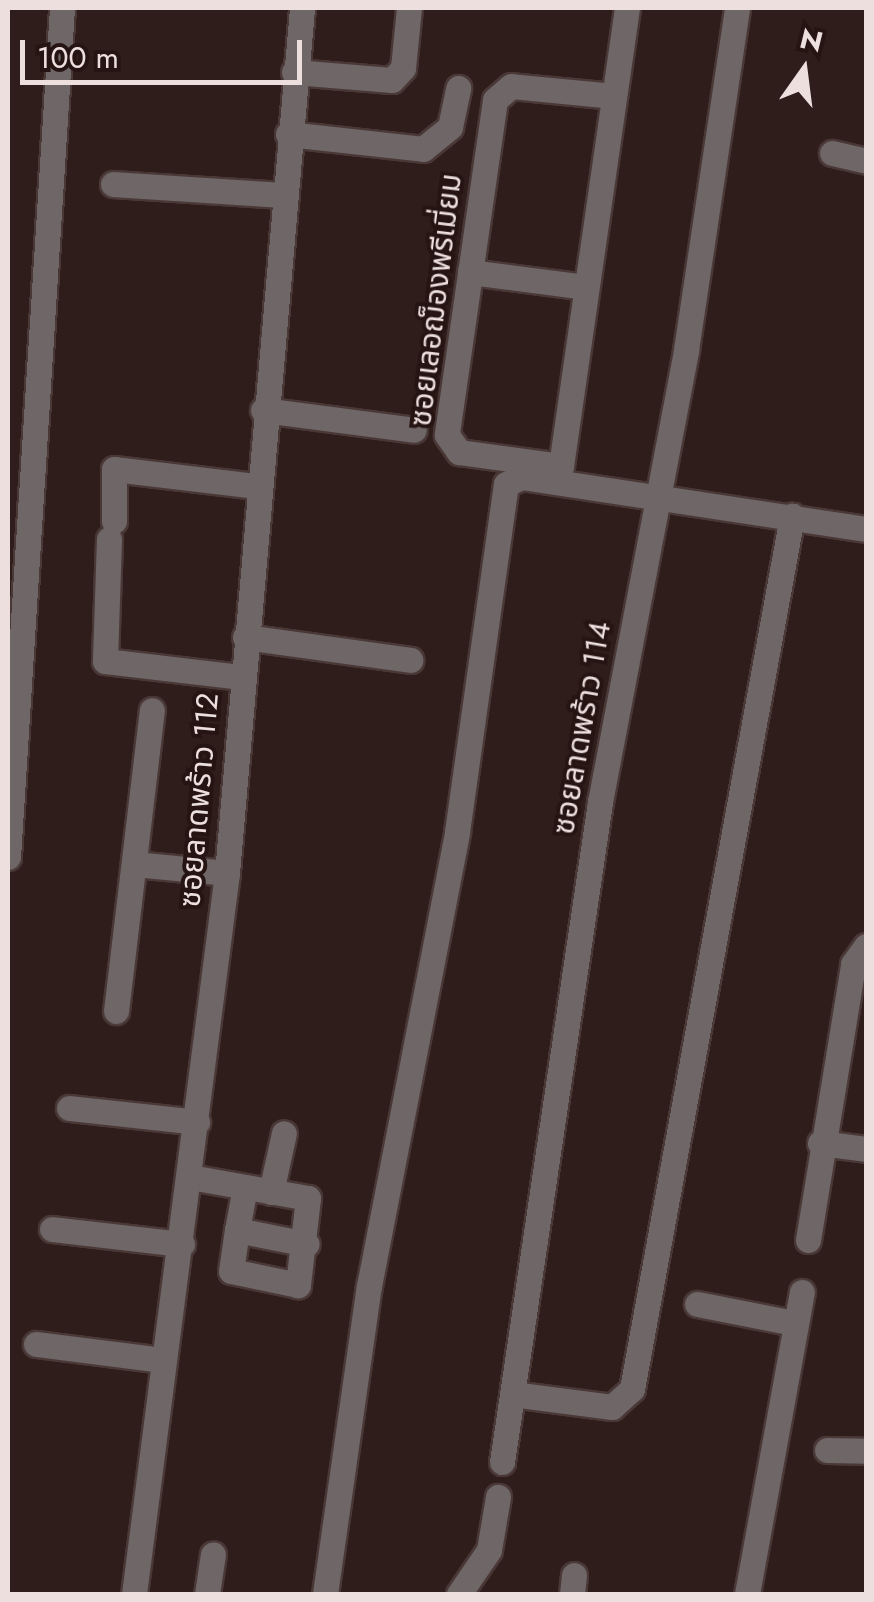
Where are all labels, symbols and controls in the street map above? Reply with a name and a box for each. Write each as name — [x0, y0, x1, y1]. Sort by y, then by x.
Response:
text: N — [796, 18, 827, 63]
scale bar — [25, 20, 308, 82]
north arrow — [754, 20, 854, 120]
text: 100 m — [37, 36, 119, 79]
street label: ซอยเลอฌ็องพรีเมี่ยม — [403, 172, 469, 428]
street label: ซอยลาดพร้าว 114 — [546, 619, 618, 837]
street label: ซอยลาดพร้าว 112 — [172, 691, 226, 909]

